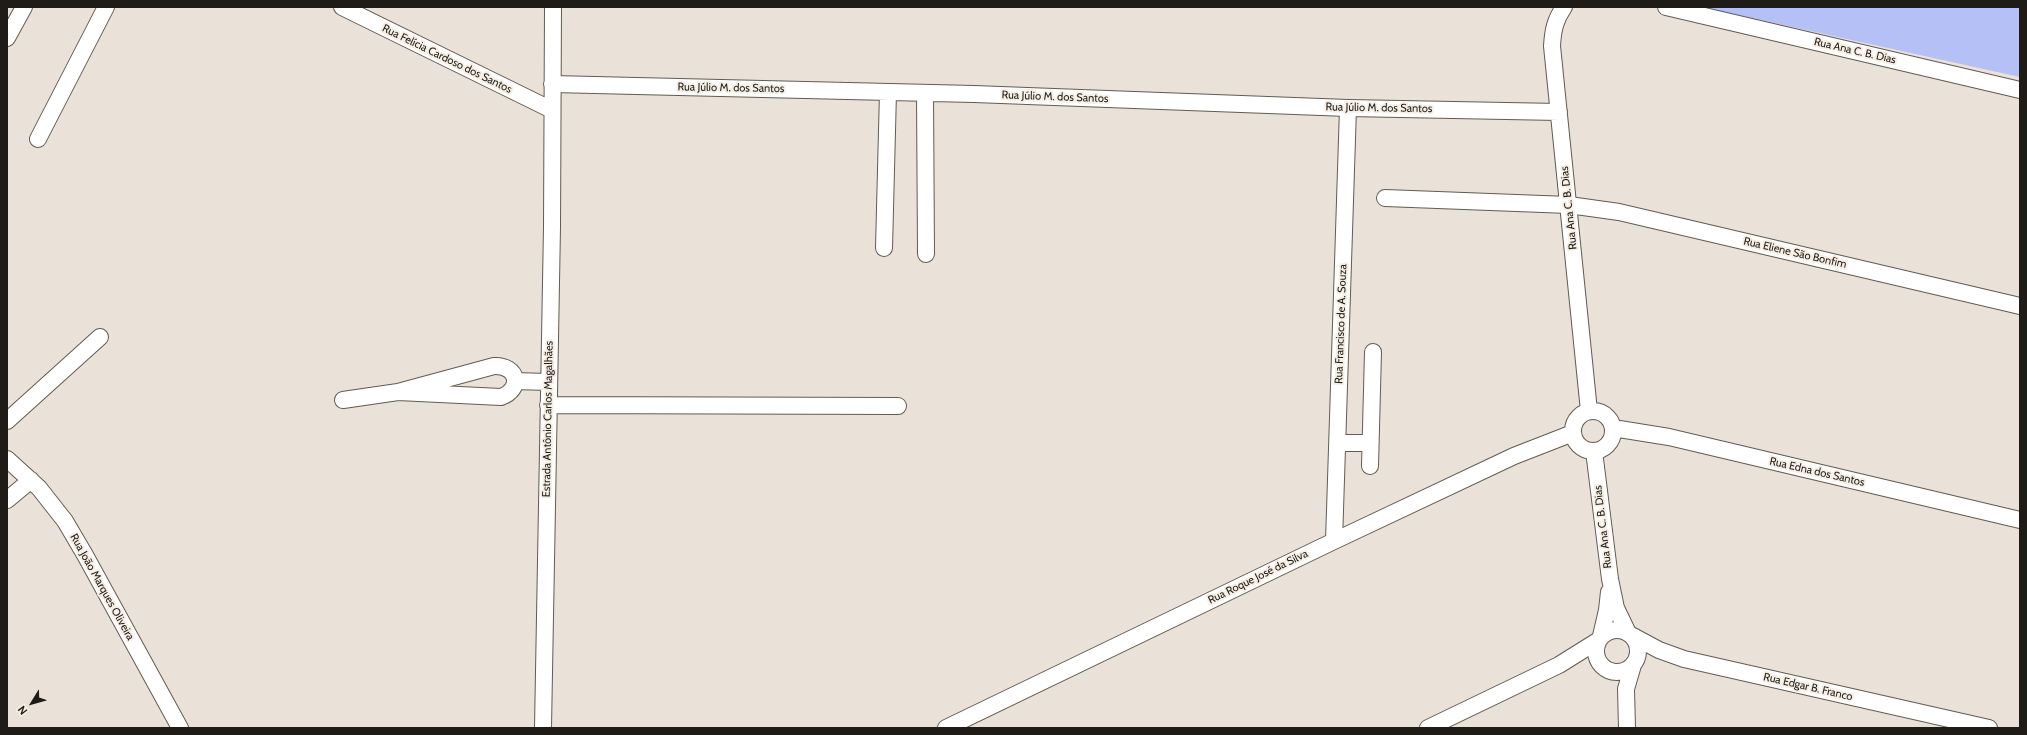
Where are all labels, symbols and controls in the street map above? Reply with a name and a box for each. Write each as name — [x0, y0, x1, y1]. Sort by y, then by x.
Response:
street label: Rua Felícia Cardoso dos Santos — [380, 22, 514, 96]
street label: Rua Ana C. B. Dias — [1813, 35, 1897, 67]
street label: Rua Júlio M. dos Santos — [677, 80, 785, 96]
street label: Rua Júlio M. dos Santos — [1001, 89, 1109, 105]
street label: Rua Júlio M. dos Santos — [1325, 100, 1433, 116]
street label: Rua Ana C. B. Dias — [1558, 166, 1580, 250]
street label: Rua Eliene São Bonfim — [1742, 235, 1848, 271]
street label: Rua Francisco de A. Souza — [1332, 264, 1350, 384]
street label: Estrada Antônio Carlos Magalhães — [540, 341, 556, 497]
street label: Rua Edna dos Santos — [1768, 455, 1866, 489]
street label: Rua Ana C. B. Dias — [1591, 485, 1615, 569]
street label: Rua João Marques Oliveira — [67, 531, 137, 643]
street label: Rua Roque José da Silva — [1206, 547, 1310, 607]
street label: Rua Edgar B. Franco — [1762, 670, 1854, 704]
north arrow — [12, 683, 52, 723]
text: N — [14, 703, 30, 718]

